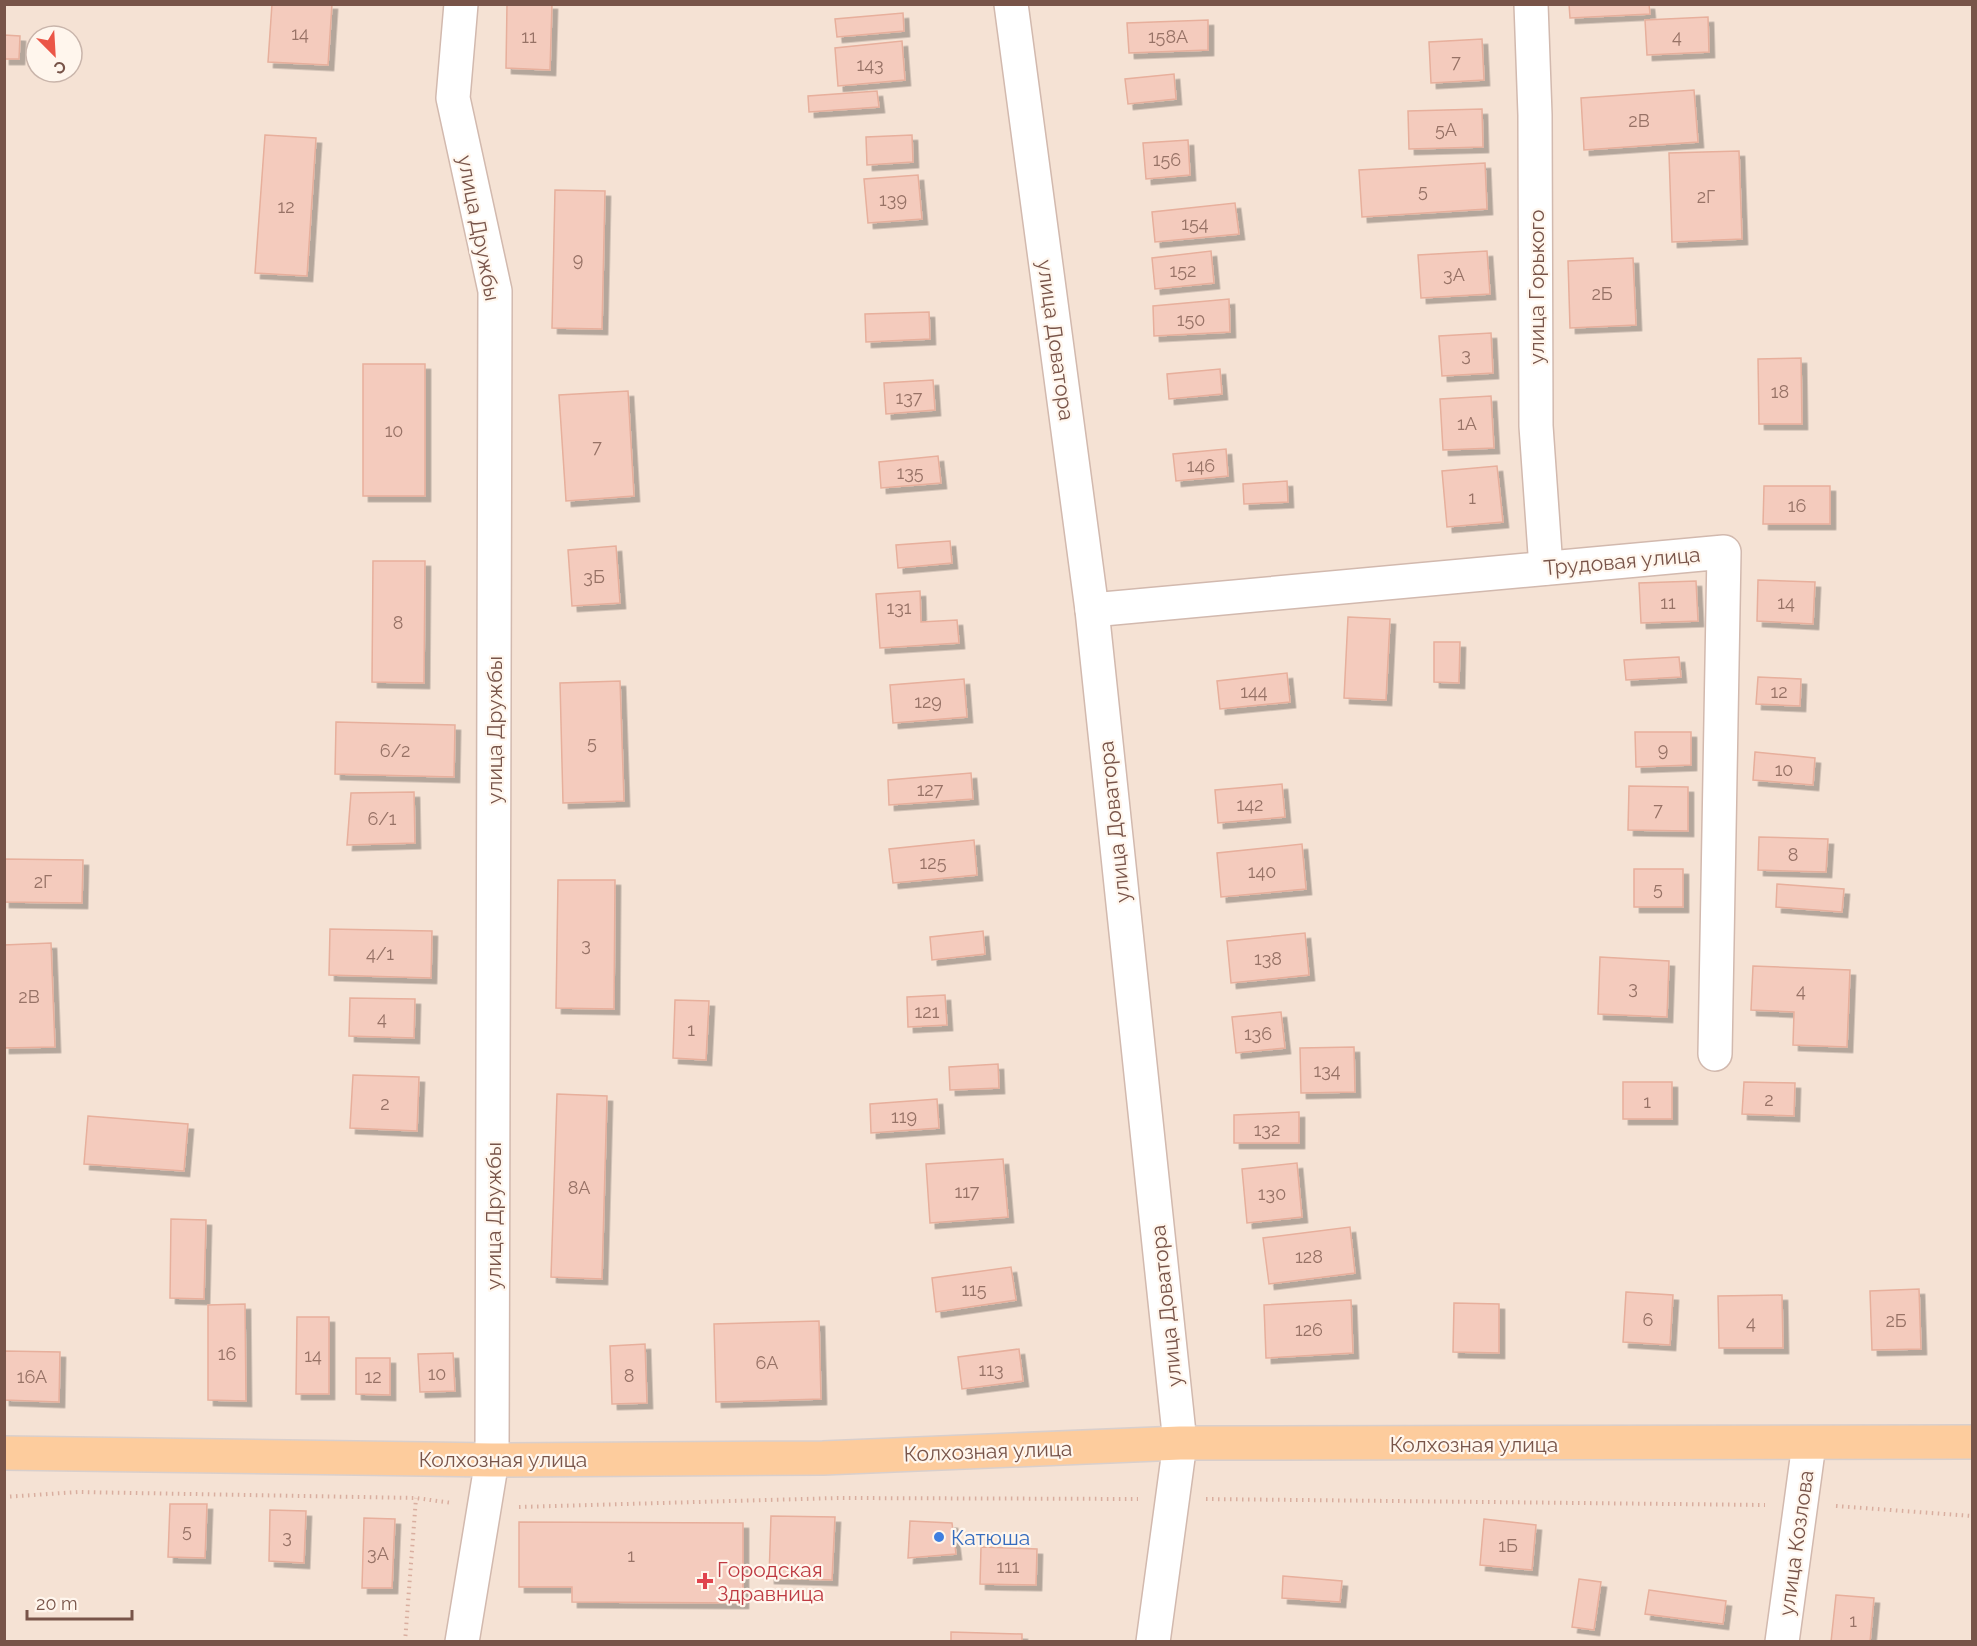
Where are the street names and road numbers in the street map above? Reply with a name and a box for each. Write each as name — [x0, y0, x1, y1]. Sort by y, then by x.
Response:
street label: улица Дружбы — [453, 153, 505, 303]
street label: улица Горького — [1524, 209, 1549, 365]
street label: улица Доватора — [1032, 258, 1080, 422]
street label: Трудовая улица — [1543, 542, 1701, 580]
street label: улица Дружбы — [482, 656, 507, 804]
street label: улица Доватора — [1093, 740, 1135, 904]
street label: улица Дружбы — [481, 1142, 506, 1290]
street label: улица Доватора — [1145, 1224, 1187, 1388]
street label: Колхозная улица — [1390, 1432, 1558, 1457]
street label: Колхозная улица — [903, 1436, 1073, 1466]
street label: Колхозная улица — [419, 1447, 587, 1472]
street label: улица Козлова — [1773, 1469, 1819, 1617]

